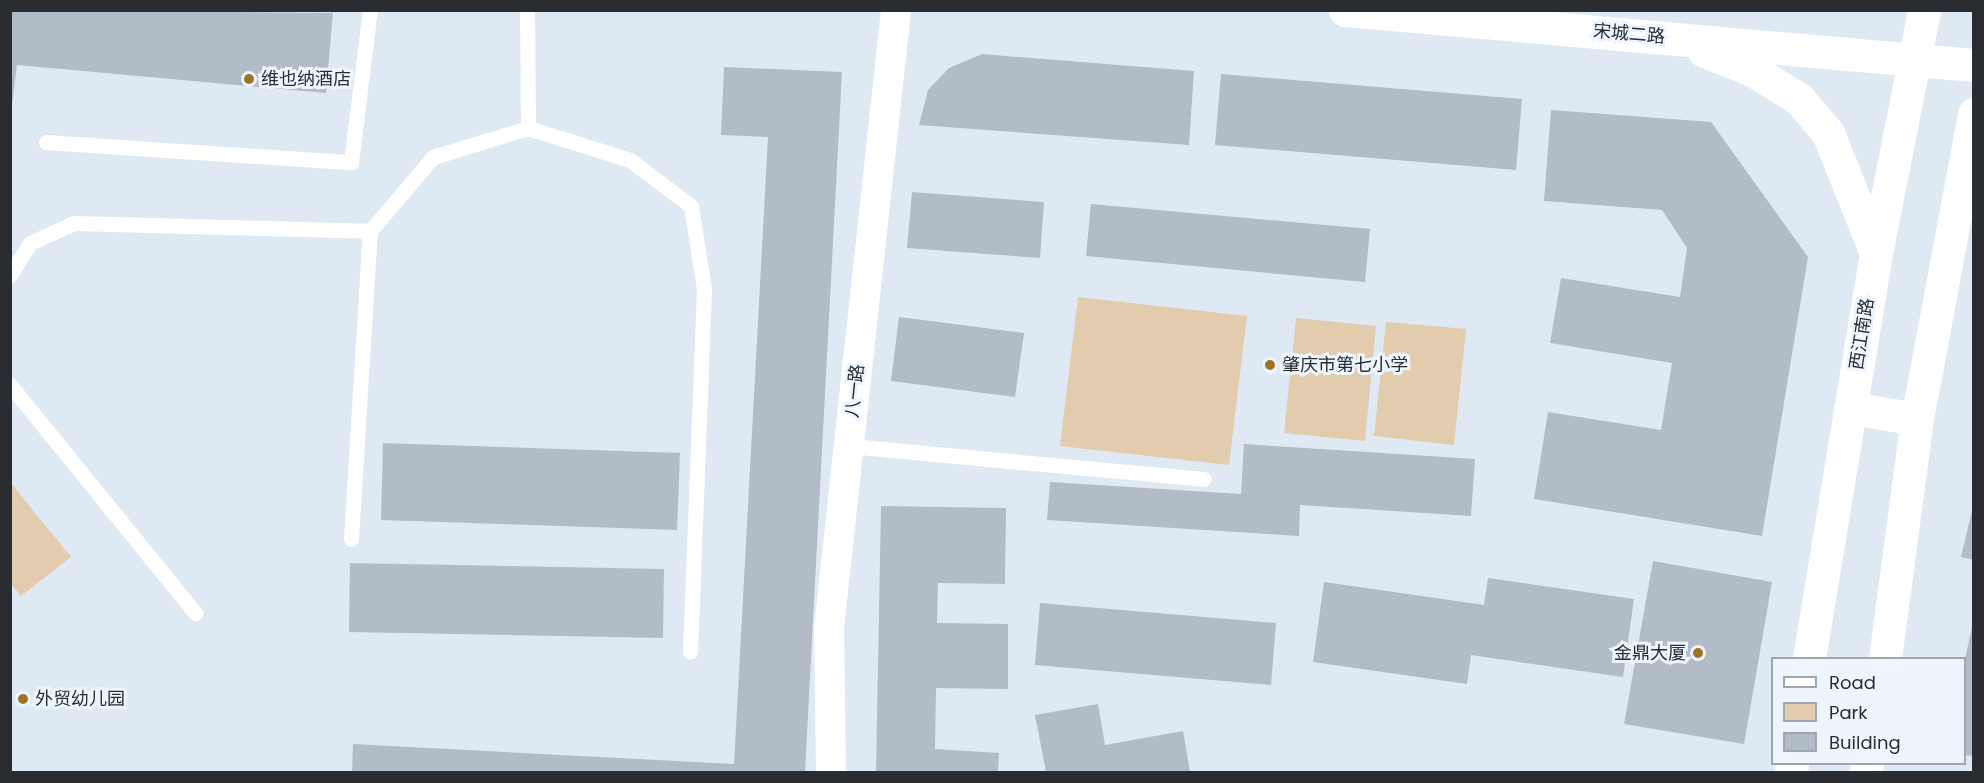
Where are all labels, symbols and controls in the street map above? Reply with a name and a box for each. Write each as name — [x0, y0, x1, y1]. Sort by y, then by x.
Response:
street label: 宋城二路 — [1592, 20, 1666, 48]
place label: 维也纳酒店 — [261, 68, 351, 90]
marker: 维也纳酒店 — [242, 72, 256, 86]
street label: 西江南路 — [1846, 297, 1878, 371]
place label: 肇庆市第七小学 — [1282, 354, 1408, 376]
marker: 肇庆市第七小学 — [1263, 358, 1277, 372]
street label: 八一路 — [841, 363, 869, 419]
place label: 金鼎大厦 — [1614, 642, 1686, 664]
marker: 金鼎大厦 — [1691, 646, 1705, 660]
legend — [1771, 657, 1966, 765]
text: Road — [1829, 670, 1876, 695]
place label: 外贸幼儿园 — [35, 688, 125, 710]
marker: 外贸幼儿园 — [16, 692, 30, 706]
text: Park — [1829, 700, 1868, 725]
text: Building — [1829, 730, 1901, 755]

